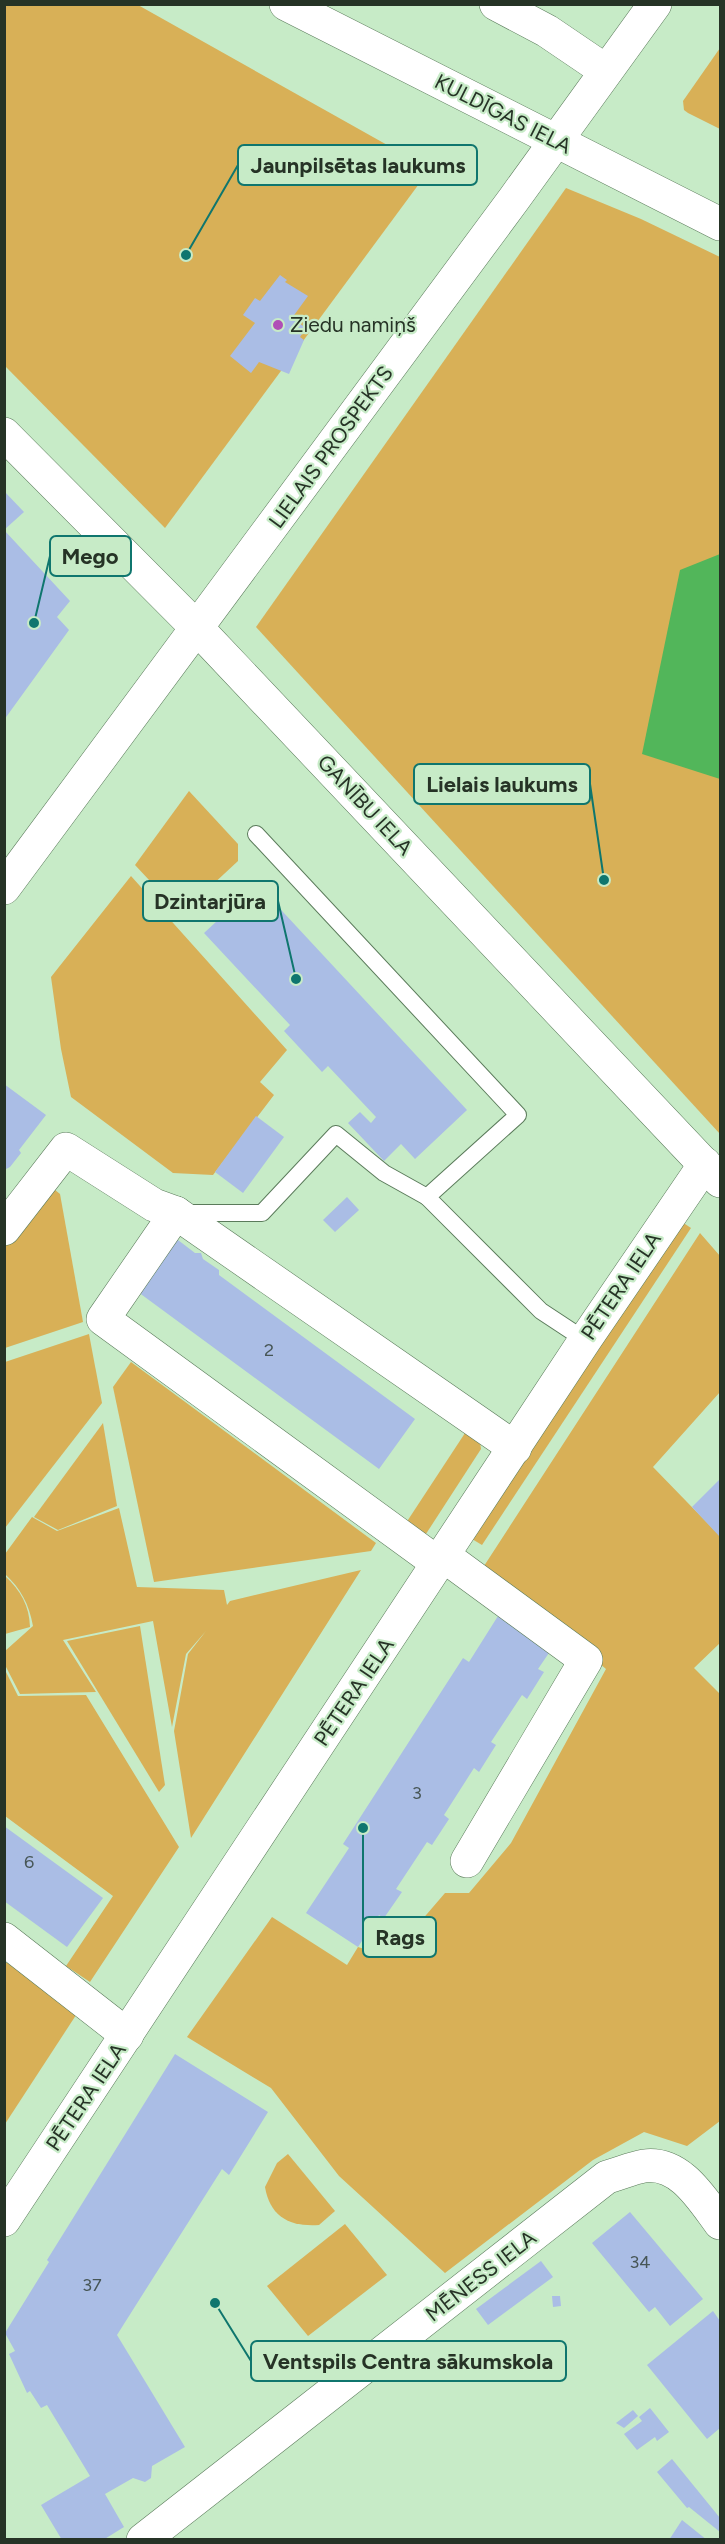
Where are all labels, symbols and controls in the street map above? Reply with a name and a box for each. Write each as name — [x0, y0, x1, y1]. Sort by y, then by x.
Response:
street label: KULDĪGAS IELA — [431, 68, 576, 159]
callout: Jaunpilsētas laukums — [238, 145, 477, 185]
text: Jaunpilsētas laukums — [250, 152, 466, 179]
place label: Ziedu namiņš — [290, 312, 416, 337]
marker: Ziedu namiņš — [271, 318, 285, 332]
street label: LIELAIS PROSPEKTS — [263, 361, 398, 533]
callout: Mego — [50, 536, 131, 576]
text: Mego — [61, 543, 119, 570]
street label: GANĪBU IELA — [313, 749, 418, 860]
callout: Lielais laukums — [414, 764, 590, 804]
text: Lielais laukums — [426, 771, 578, 798]
callout: Dzintarjūra — [143, 881, 278, 921]
text: Dzintarjūra — [154, 888, 266, 915]
street label: PĒTERA IELA — [575, 1227, 666, 1344]
house number: 2 — [264, 1339, 274, 1361]
street label: PĒTERA IELA — [308, 1633, 399, 1750]
house number: 3 — [412, 1782, 422, 1804]
house number: 6 — [24, 1851, 34, 1873]
callout: Rags — [363, 1917, 436, 1957]
text: Rags — [375, 1924, 425, 1951]
street label: PĒTERA IELA — [40, 2038, 131, 2155]
street label: MĒNESS IELA — [421, 2225, 541, 2326]
house number: 34 — [630, 2251, 650, 2273]
house number: 37 — [82, 2274, 102, 2296]
callout: Ventspils Centra sākumskola — [251, 2341, 566, 2381]
text: Ventspils Centra sākumskola — [263, 2348, 553, 2375]

